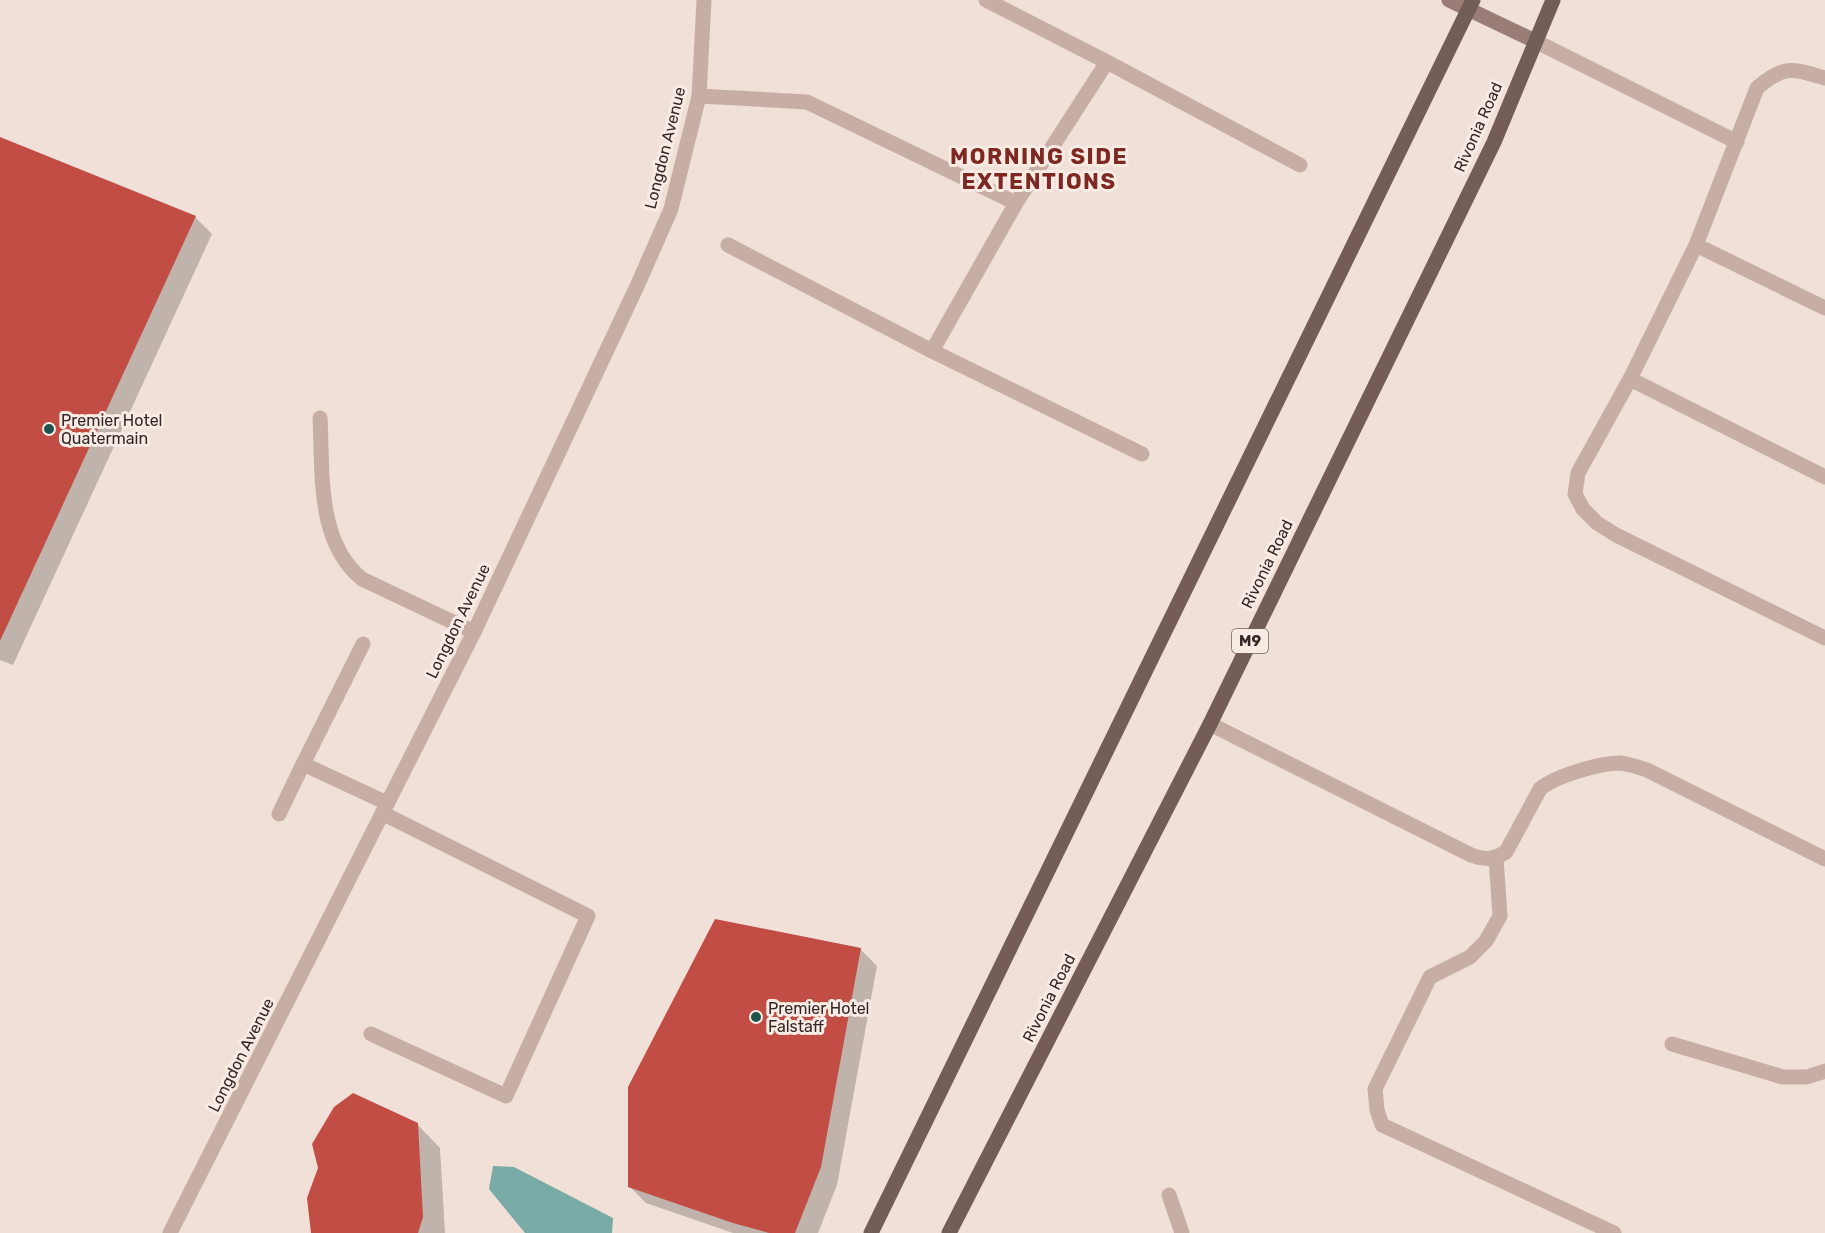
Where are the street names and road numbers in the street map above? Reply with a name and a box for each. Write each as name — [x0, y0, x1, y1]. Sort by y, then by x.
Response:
street label: Rivonia Road — [1450, 79, 1506, 175]
street label: Longdon Avenue — [641, 85, 689, 211]
street label: Rivonia Road — [1237, 517, 1297, 611]
street label: Longdon Avenue — [422, 561, 494, 681]
road number: M9 — [1232, 629, 1268, 653]
street label: Rivonia Road — [1019, 951, 1079, 1045]
street label: Longdon Avenue — [204, 995, 278, 1115]

